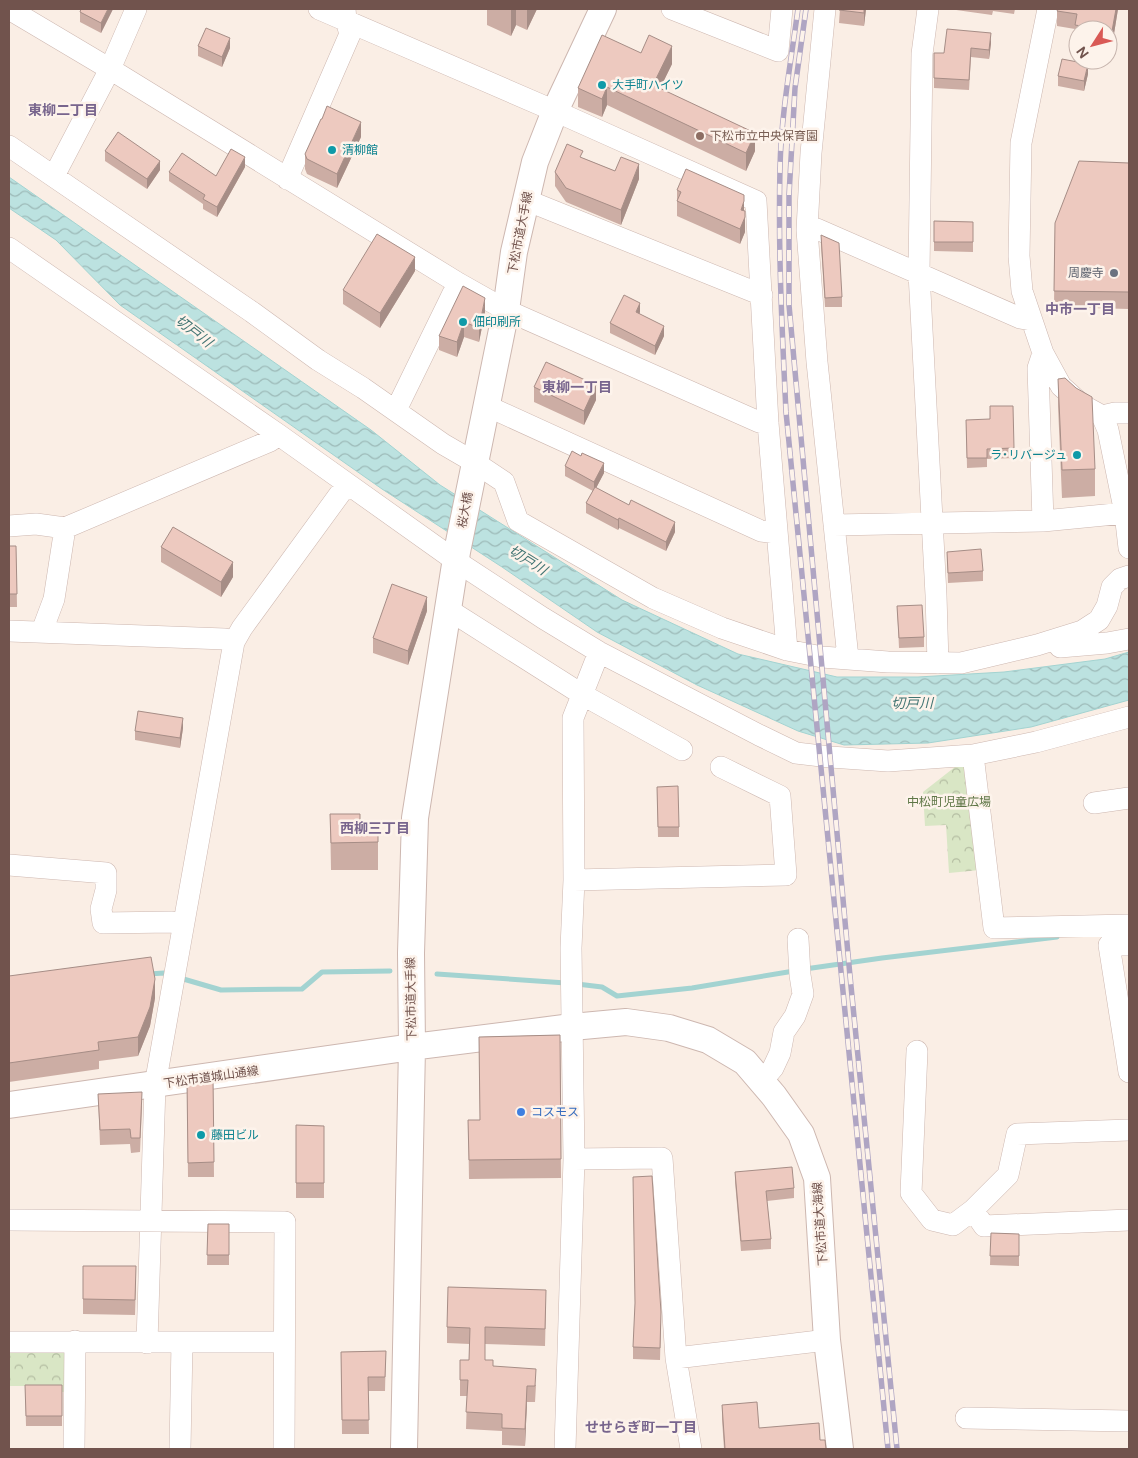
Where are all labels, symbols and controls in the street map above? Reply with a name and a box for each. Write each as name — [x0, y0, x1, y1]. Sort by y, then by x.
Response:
north arrow — [1068, 20, 1118, 70]
text: N — [1072, 43, 1093, 62]
place label: 大手町ハイツ — [612, 77, 684, 93]
marker: 大手町ハイツ — [596, 79, 608, 91]
district label: 東柳二丁目 — [28, 101, 98, 119]
place label: 下松市立中央保育園 — [710, 128, 818, 144]
marker: 下松市立中央保育園 — [694, 130, 706, 142]
place label: 清柳館 — [342, 142, 378, 158]
marker: 清柳館 — [326, 144, 338, 156]
street label: 下松市道大手線 — [504, 190, 536, 276]
place label: 周慶寺 — [1068, 265, 1104, 281]
marker: 周慶寺 — [1108, 267, 1120, 279]
district label: 中市一丁目 — [1045, 300, 1115, 318]
water label: 切戸川 — [172, 311, 218, 352]
place label: 佃印刷所 — [473, 314, 521, 330]
marker: 佃印刷所 — [457, 316, 469, 328]
district label: 東柳一丁目 — [542, 378, 612, 396]
place label: ラ･リバージュ — [990, 447, 1067, 463]
marker: ラ･リバージュ — [1071, 449, 1083, 461]
street label: 桜大橋 — [454, 491, 476, 529]
water label: 切戸川 — [505, 541, 552, 580]
water label: 切戸川 — [891, 694, 935, 712]
park label: 中松町児童広場 — [907, 794, 991, 810]
district label: 西柳三丁目 — [340, 819, 410, 837]
street label: 下松市道大手線 — [402, 957, 420, 1041]
street label: 下松市道城山通線 — [162, 1062, 260, 1092]
place label: コスモス — [531, 1104, 579, 1120]
marker: コスモス — [515, 1106, 527, 1118]
place label: 藤田ビル — [211, 1127, 259, 1143]
marker: 藤田ビル — [195, 1129, 207, 1141]
street label: 下松市道大海線 — [809, 1182, 831, 1266]
district label: せせらぎ町一丁目 — [585, 1418, 697, 1436]

